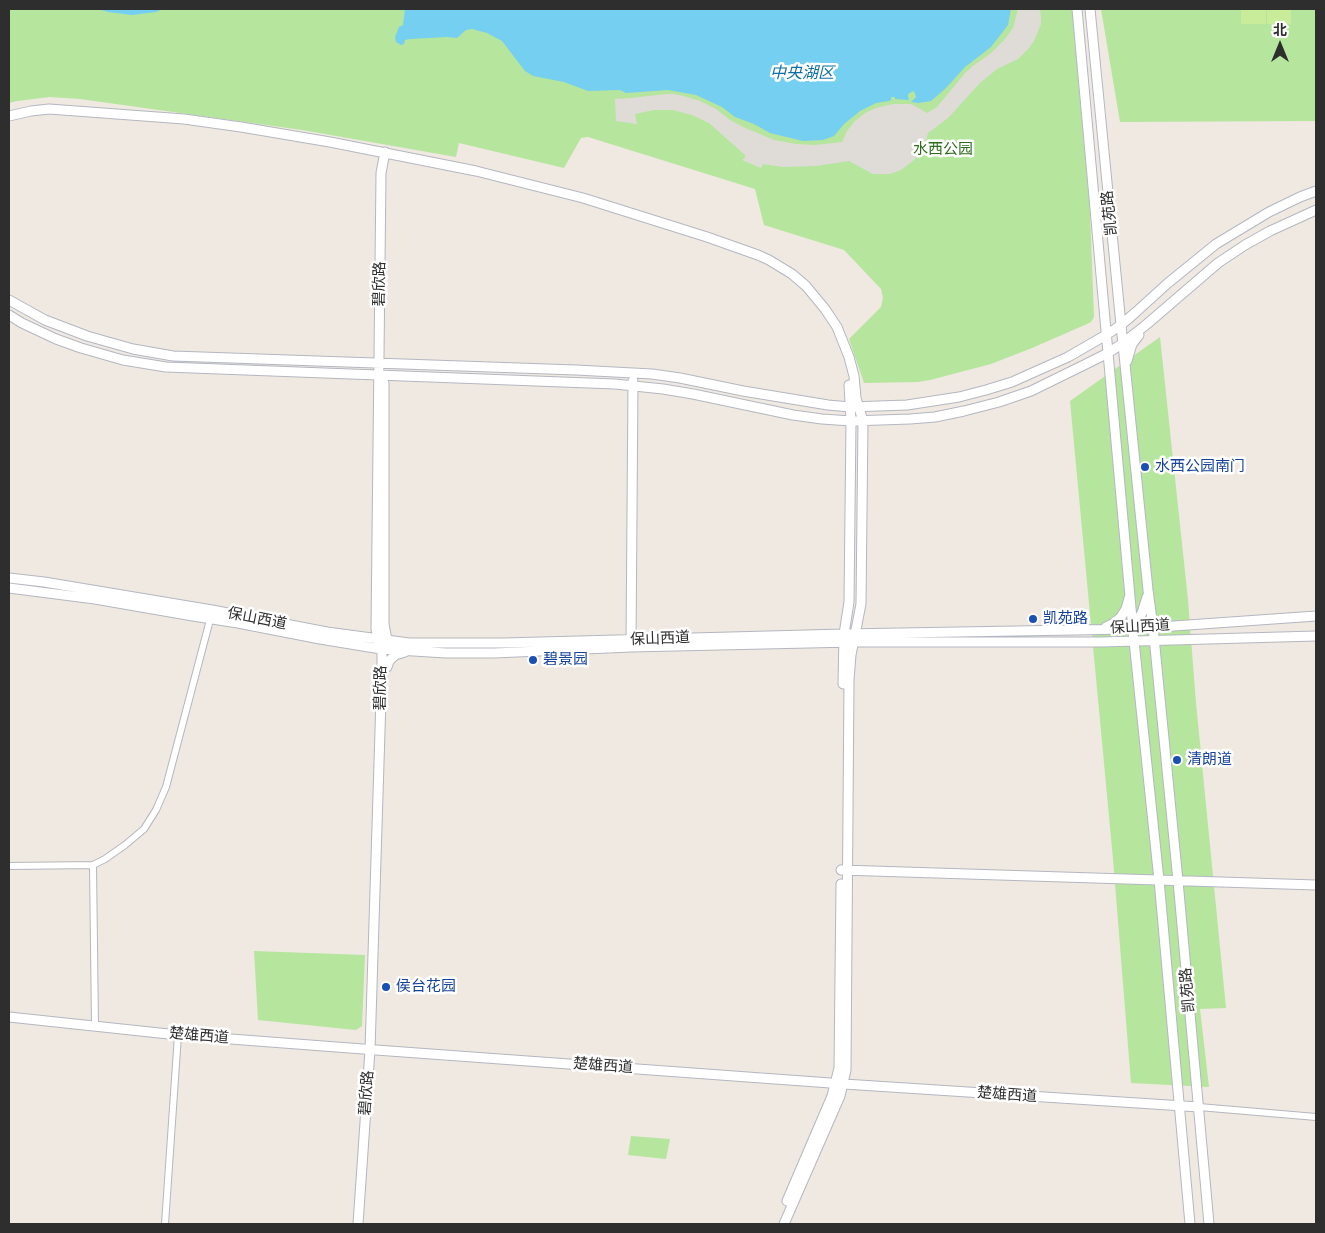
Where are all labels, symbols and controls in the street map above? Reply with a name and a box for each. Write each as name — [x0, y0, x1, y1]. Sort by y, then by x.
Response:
north arrow — [1255, 20, 1305, 70]
text: 北 — [1273, 22, 1287, 38]
water label: 中央湖区 — [770, 64, 834, 84]
park label: 水西公园 — [913, 141, 973, 159]
street label: 凯苑路 — [1099, 190, 1121, 236]
street label: 碧欣路 — [371, 261, 389, 307]
place label: 水西公园南门 — [1155, 458, 1245, 476]
marker: 水西公园南门 — [1139, 461, 1151, 473]
street label: 保山西道 — [226, 604, 288, 634]
place label: 凯苑路 — [1043, 610, 1088, 628]
marker: 凯苑路 — [1027, 613, 1039, 625]
street label: 保山西道 — [1110, 616, 1170, 638]
street label: 保山西道 — [630, 629, 690, 649]
place label: 碧景园 — [543, 651, 588, 669]
marker: 碧景园 — [527, 654, 539, 666]
street label: 碧欣路 — [372, 665, 390, 711]
place label: 清朗道 — [1187, 751, 1232, 769]
marker: 清朗道 — [1171, 754, 1183, 766]
street label: 凯苑路 — [1177, 967, 1199, 1013]
place label: 侯台花园 — [396, 978, 456, 996]
marker: 侯台花园 — [380, 981, 392, 993]
street label: 楚雄西道 — [168, 1024, 230, 1048]
street label: 楚雄西道 — [572, 1055, 634, 1077]
street label: 碧欣路 — [356, 1070, 378, 1116]
street label: 楚雄西道 — [976, 1084, 1038, 1106]

